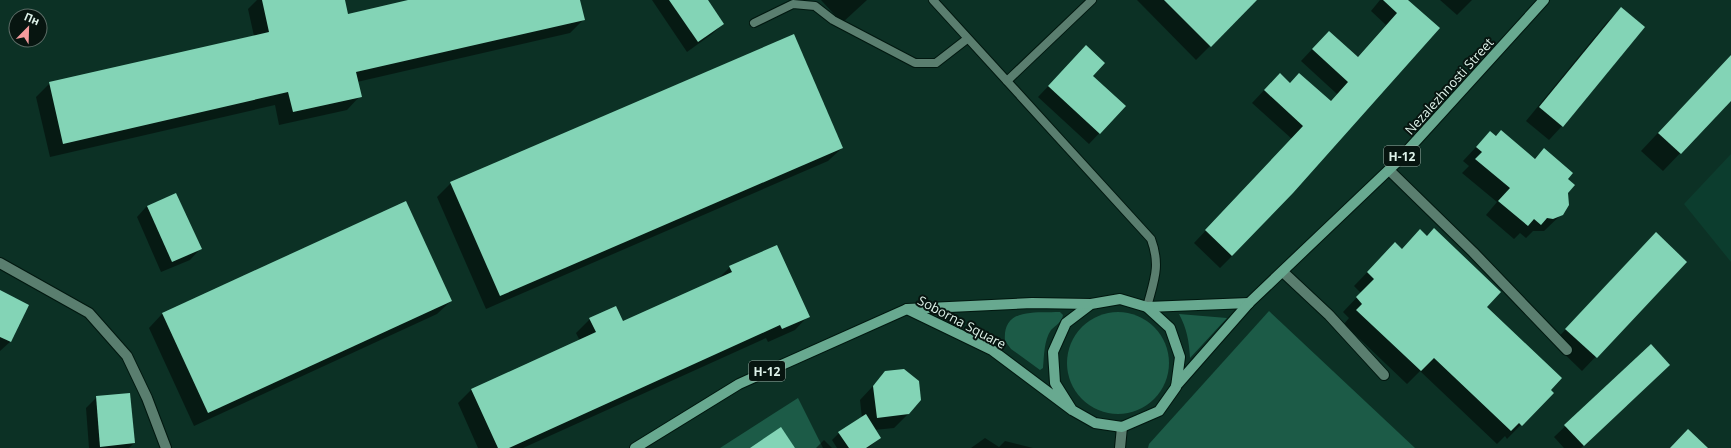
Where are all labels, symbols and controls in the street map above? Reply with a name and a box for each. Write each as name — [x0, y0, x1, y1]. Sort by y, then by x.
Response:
north arrow — [8, 8, 48, 48]
text: Пн — [22, 8, 42, 28]
street label: Nezalezhnosti Street — [1401, 33, 1498, 138]
road number: Н-12 — [1384, 146, 1420, 166]
street label: Soborna Square — [915, 291, 1009, 353]
road number: Н-12 — [749, 361, 785, 381]

